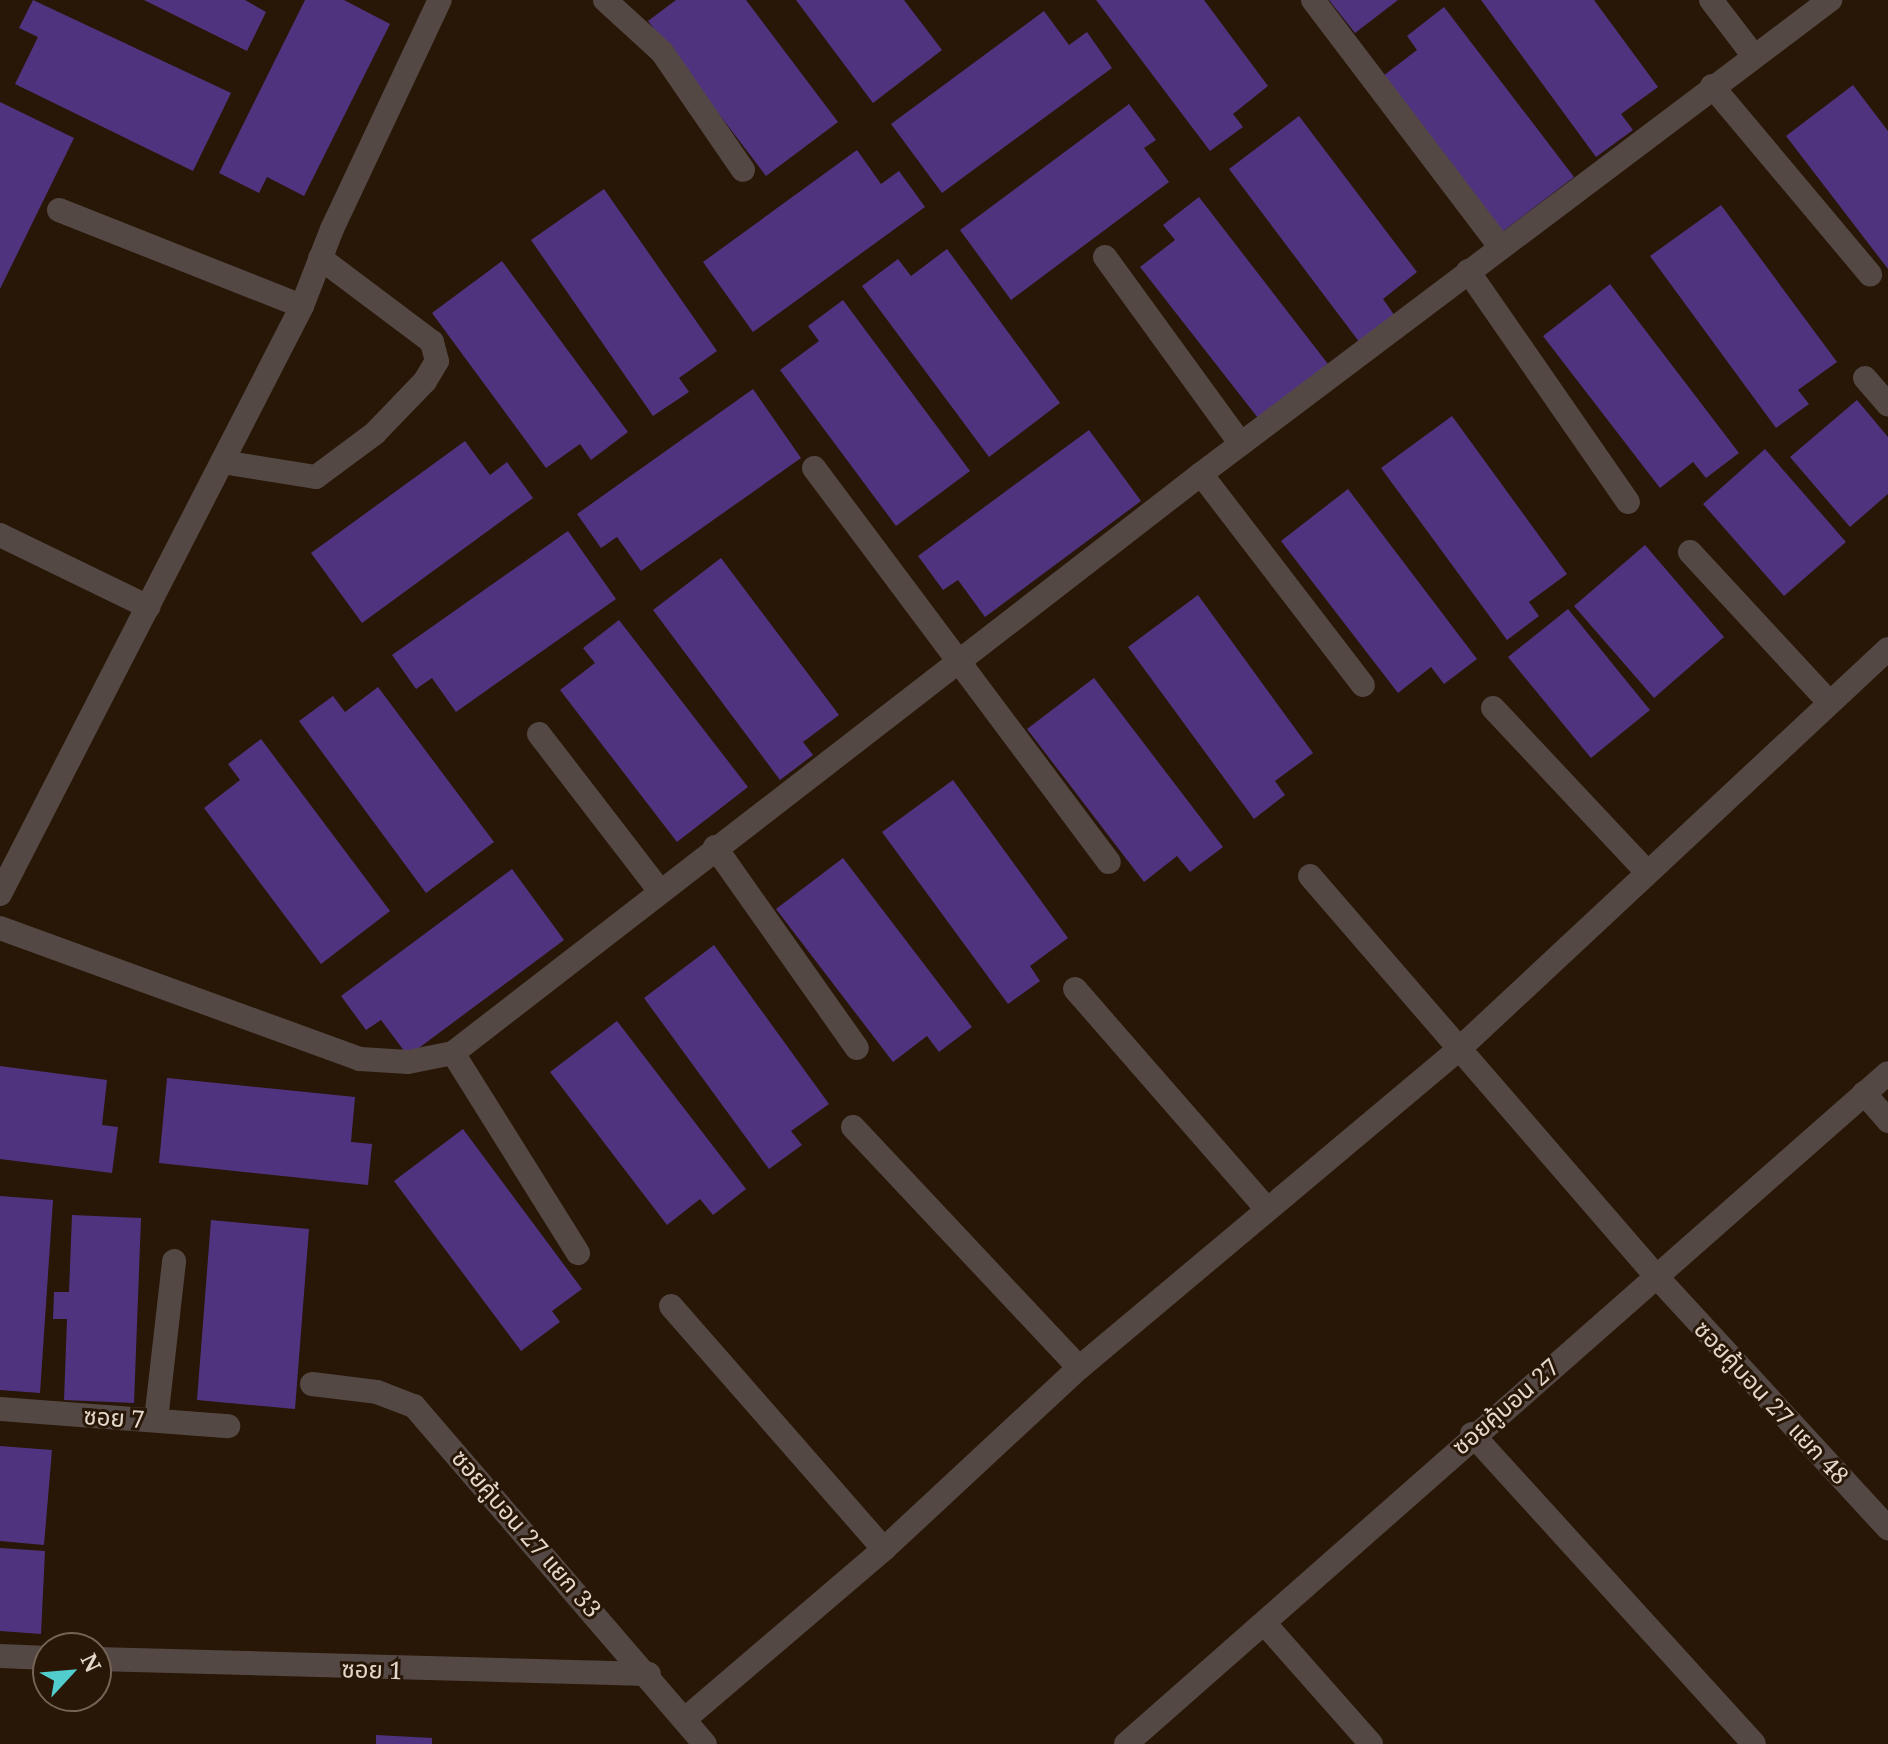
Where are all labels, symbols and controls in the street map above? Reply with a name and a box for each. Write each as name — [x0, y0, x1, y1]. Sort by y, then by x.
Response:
street label: ซอยคู้บอน 27 แยก 48 — [1689, 1314, 1855, 1490]
street label: ซอยคู้บอน 27 — [1446, 1352, 1564, 1460]
street label: ซอย 7 — [83, 1401, 145, 1433]
street label: ซอยคู้บอน 27 แยก 33 — [446, 1443, 608, 1623]
north arrow — [32, 1632, 112, 1712]
text: N — [74, 1648, 109, 1677]
street label: ซอย 1 — [341, 1654, 403, 1684]

